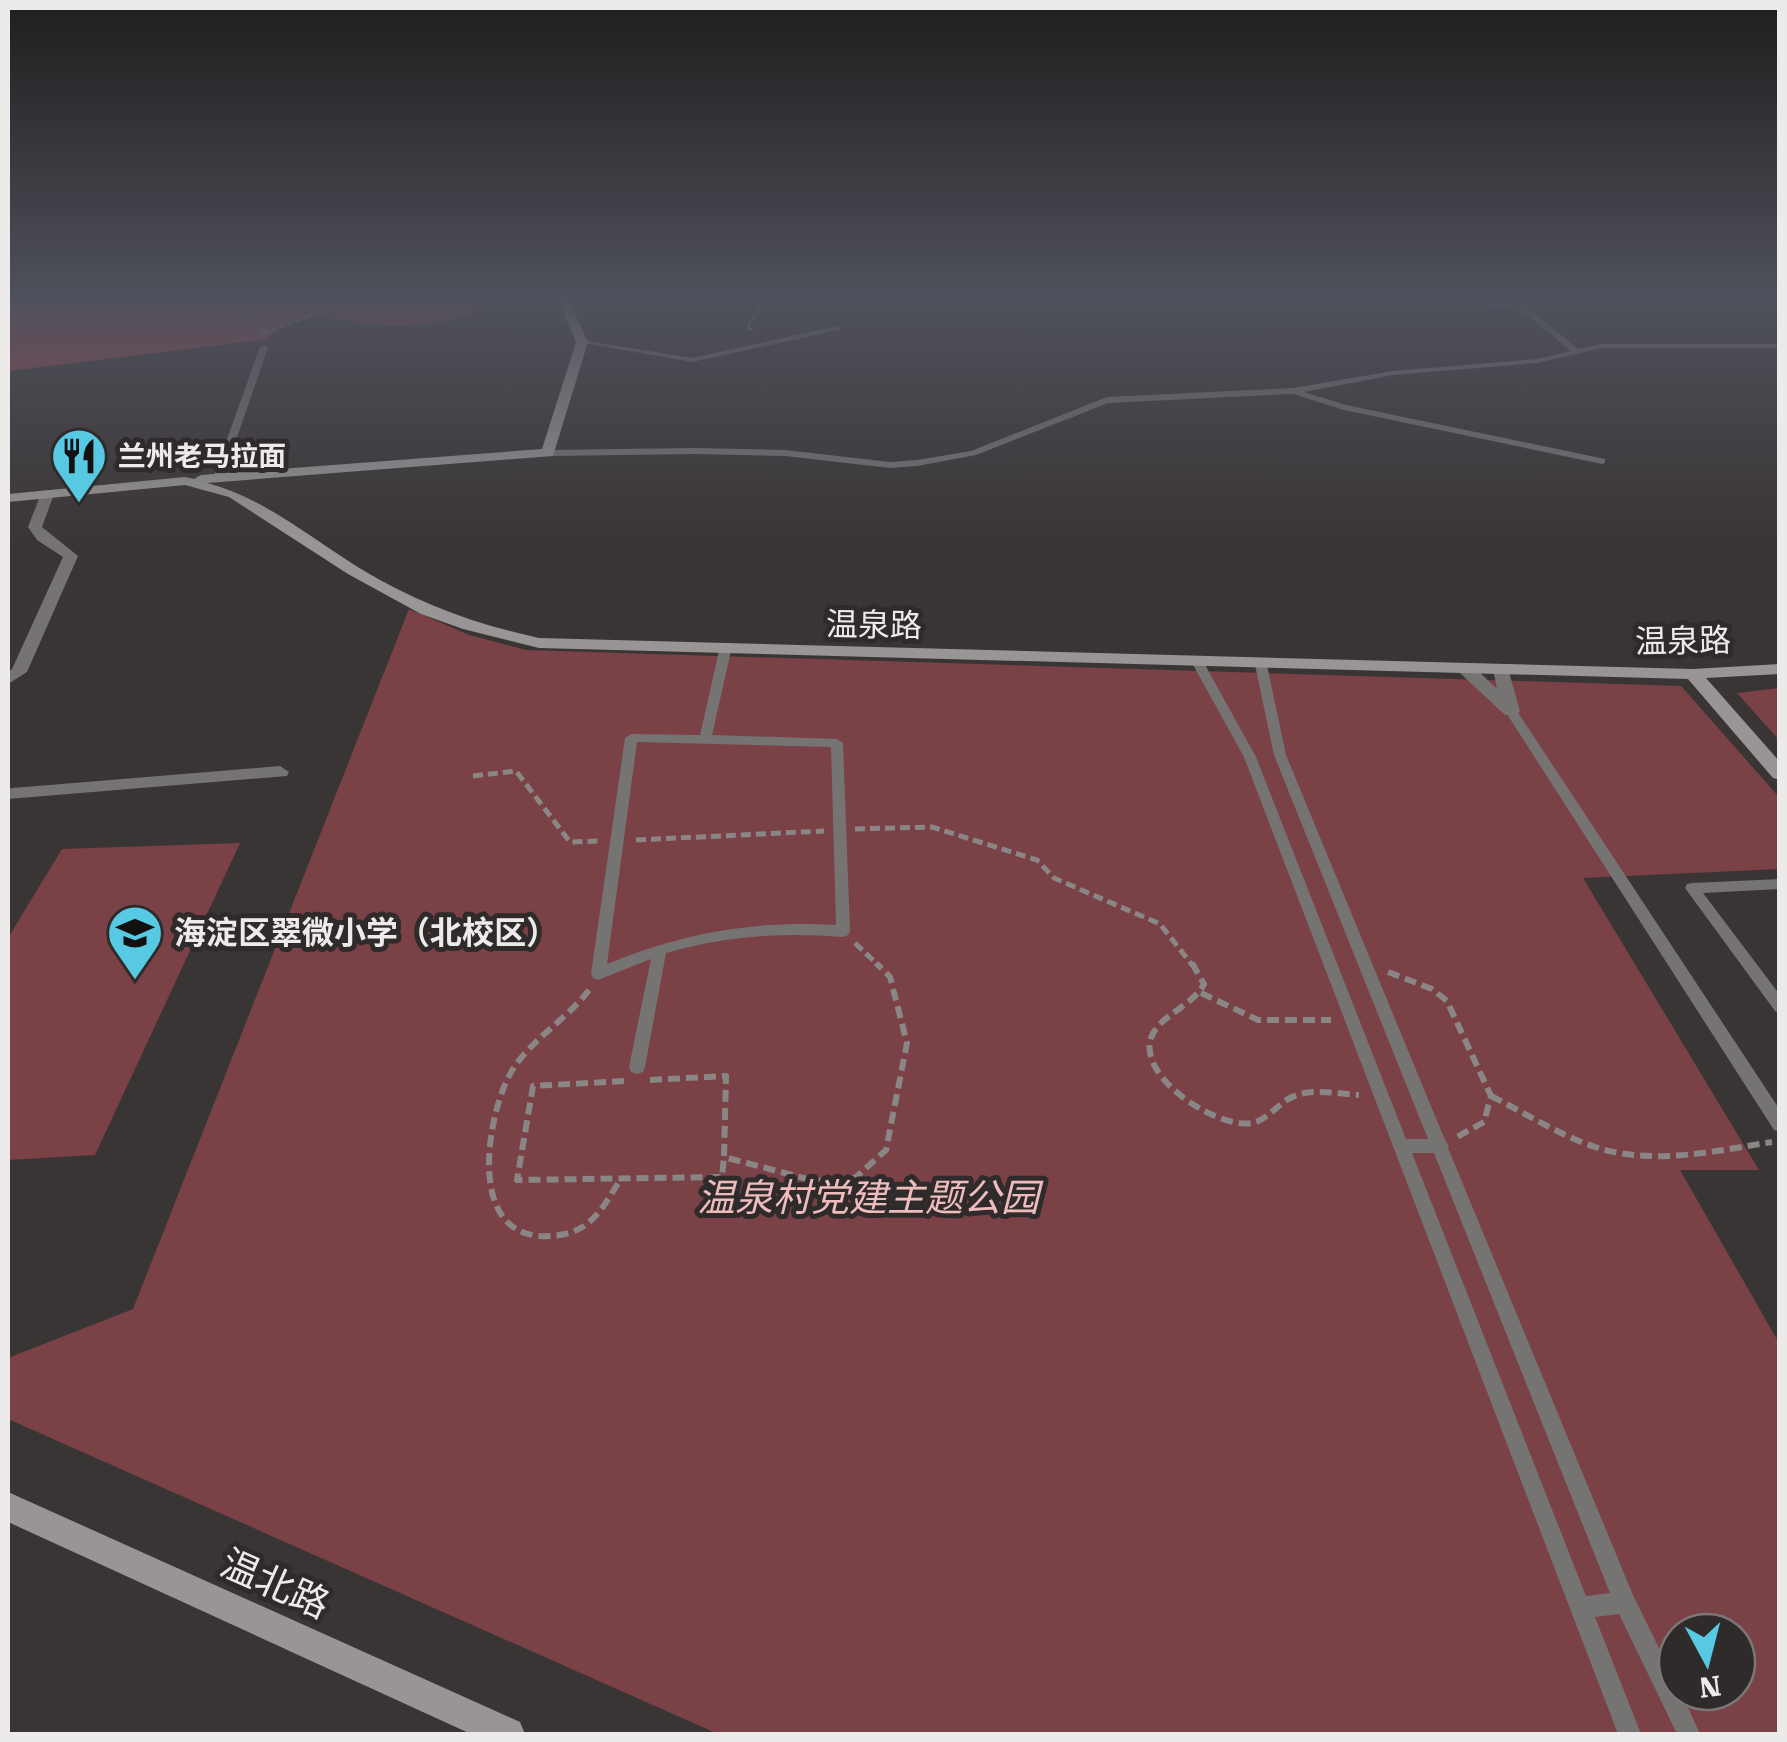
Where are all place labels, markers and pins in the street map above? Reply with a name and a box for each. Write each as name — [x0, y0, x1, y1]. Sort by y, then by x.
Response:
restaurant icon: 兰州老马拉面 — [49, 426, 109, 505]
place label: 兰州老马拉面 — [118, 440, 286, 473]
school or university icon: 海淀区翠微小学（北校区） — [105, 903, 165, 982]
place label: 海淀区翠微小学（北校区） — [174, 914, 558, 952]

